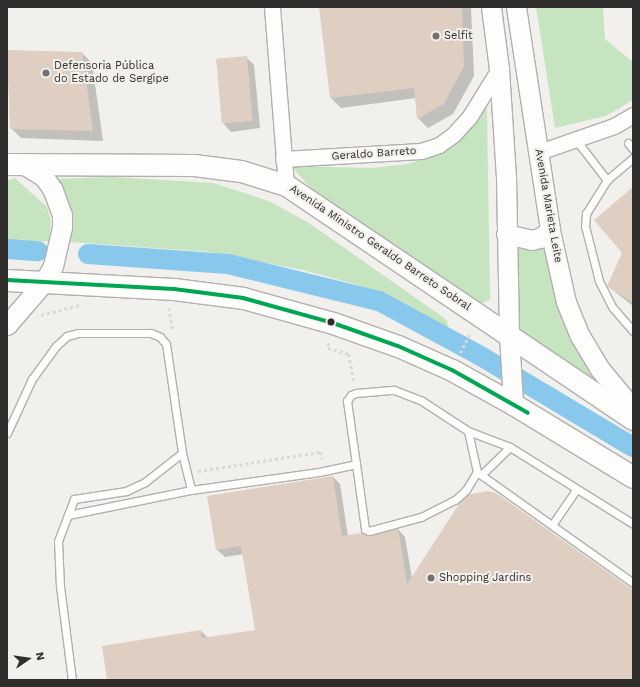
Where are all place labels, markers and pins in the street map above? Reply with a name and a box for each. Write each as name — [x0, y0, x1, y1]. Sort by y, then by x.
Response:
place label: Selfit — [444, 29, 473, 43]
marker: Selfit — [431, 31, 441, 41]
place label: Defensoria Pública do Estado de Sergipe — [54, 60, 169, 86]
marker: Defensoria Pública do Estado de Sergipe — [41, 68, 51, 78]
unlabelled marker — [326, 317, 336, 327]
place label: Shopping Jardins — [439, 571, 532, 585]
marker: Shopping Jardins — [426, 573, 436, 583]

